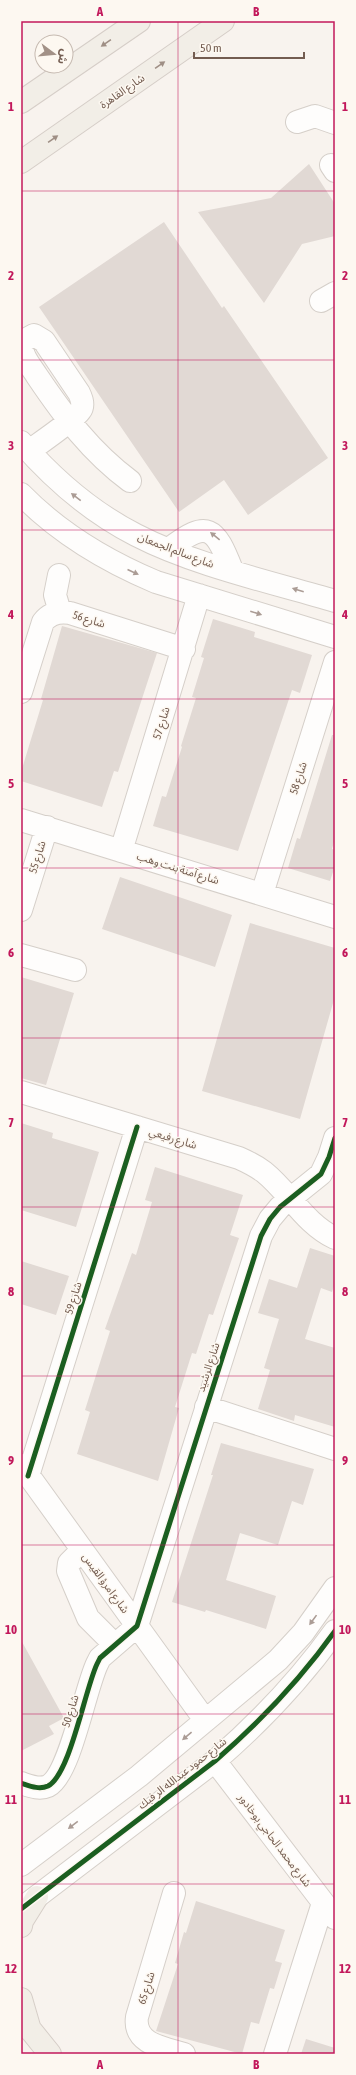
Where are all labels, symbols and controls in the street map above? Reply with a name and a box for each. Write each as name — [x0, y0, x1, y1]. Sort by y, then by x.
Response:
text: A — [96, 4, 104, 19]
text: B — [253, 4, 260, 19]
north arrow — [34, 34, 74, 74]
scale bar — [194, 34, 304, 60]
one-way arrow — [101, 39, 112, 47]
text: 50 m — [200, 41, 222, 55]
text: ش — [55, 48, 71, 66]
one-way arrow — [154, 61, 165, 69]
street label: شارع القاهرة — [97, 71, 148, 112]
text: 1 — [8, 99, 14, 114]
text: 1 — [342, 99, 348, 114]
one-way arrow — [48, 135, 58, 143]
text: 2 — [8, 268, 14, 283]
text: 2 — [342, 268, 348, 283]
text: 3 — [8, 438, 14, 453]
text: 3 — [342, 438, 348, 453]
one-way arrow — [71, 492, 82, 501]
street label: شارع سالم الجمعان — [135, 530, 216, 573]
one-way arrow — [209, 532, 220, 541]
one-way arrow — [127, 569, 138, 575]
one-way arrow — [291, 587, 303, 593]
text: 4 — [7, 607, 14, 622]
text: 4 — [341, 607, 348, 622]
street label: شارع 56 — [71, 608, 107, 632]
one-way arrow — [250, 610, 262, 616]
street label: شارع 57 — [150, 705, 174, 741]
street label: شارع 58 — [287, 760, 311, 796]
text: 5 — [8, 776, 14, 791]
text: 5 — [342, 776, 348, 791]
street label: شارع 55 — [26, 839, 50, 875]
street label: شارع آمنة بنت وهب — [135, 850, 221, 888]
text: 6 — [8, 945, 14, 960]
text: 6 — [342, 945, 348, 960]
text: 7 — [8, 1115, 14, 1130]
text: 7 — [342, 1115, 348, 1130]
street label: شارع رفيعي — [147, 1125, 199, 1154]
street label: شارع 59 — [62, 1280, 86, 1316]
text: 8 — [8, 1284, 14, 1299]
text: 8 — [342, 1284, 348, 1299]
street label: شارع الرشيد — [194, 1341, 224, 1394]
text: 9 — [8, 1453, 14, 1468]
text: 9 — [342, 1453, 348, 1468]
street label: شارع امرؤ القيس — [79, 1551, 132, 1617]
one-way arrow — [309, 1615, 317, 1626]
text: 10 — [5, 1622, 17, 1637]
text: 10 — [339, 1622, 351, 1637]
street label: شارع 50 — [59, 1693, 83, 1729]
one-way arrow — [181, 1732, 192, 1741]
street label: شارع حمود عبدالله الر فبك — [135, 1735, 230, 1813]
street label: شارع محمد الحاجي بوخادور — [233, 1790, 314, 1891]
text: 11 — [5, 1792, 17, 1807]
text: 11 — [339, 1792, 351, 1807]
one-way arrow — [68, 1820, 78, 1828]
text: 12 — [5, 1961, 17, 1976]
text: 12 — [339, 1961, 351, 1976]
street label: شارع 65 — [135, 1970, 159, 2006]
text: A — [96, 2057, 104, 2072]
text: B — [253, 2057, 260, 2072]

